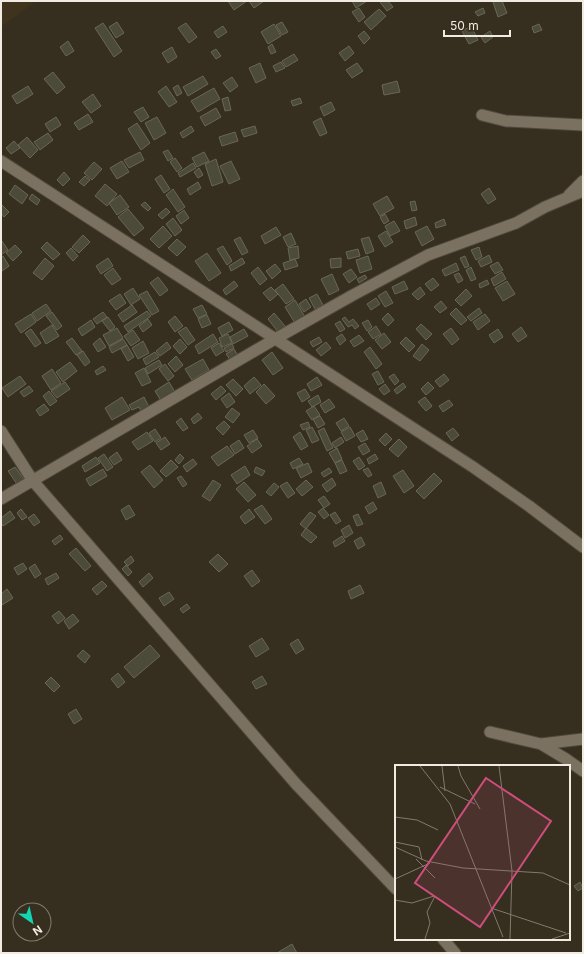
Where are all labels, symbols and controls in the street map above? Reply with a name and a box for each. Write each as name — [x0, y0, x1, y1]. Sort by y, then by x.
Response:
scale bar — [444, 12, 510, 38]
text: 50 m — [450, 18, 479, 33]
inset map — [395, 765, 570, 940]
north arrow — [12, 902, 52, 942]
text: N — [30, 922, 45, 938]

